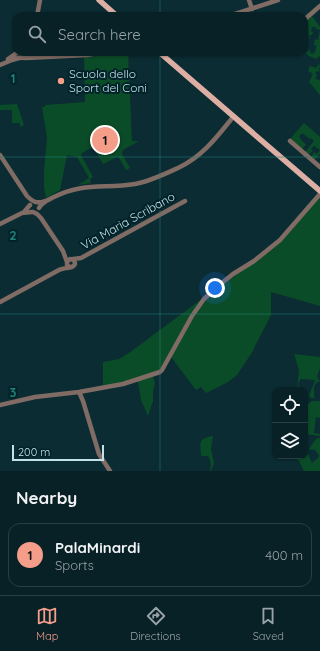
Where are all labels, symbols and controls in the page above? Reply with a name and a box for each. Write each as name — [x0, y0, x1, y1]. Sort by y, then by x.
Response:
search box — [12, 12, 308, 56]
icon: search — [26, 23, 48, 45]
text: Search here — [58, 25, 141, 44]
place label: Scuola dello Sport del Coni — [69, 66, 147, 95]
text: 1 — [10, 70, 16, 86]
marker: Scuola dello Sport del Coni — [56, 76, 66, 86]
pin: 1 — [92, 125, 118, 155]
street label: Via Maria Scribano — [78, 189, 177, 253]
text: 2 — [9, 227, 17, 243]
your location — [205, 278, 225, 298]
text: 3 — [10, 384, 17, 400]
map controls — [272, 387, 308, 459]
button: locate — [272, 387, 308, 423]
button: layers — [272, 423, 308, 459]
scale bar — [12, 443, 104, 462]
text: 200 m — [18, 445, 50, 459]
text: Nearby — [16, 487, 77, 508]
text: PalaMinardi — [55, 538, 140, 557]
text: 1 — [27, 547, 33, 563]
text: 400 m — [265, 547, 303, 563]
text: Sports — [55, 557, 94, 573]
tab: Map — [36, 605, 58, 643]
tab: Directions — [130, 605, 181, 643]
tab: Saved — [253, 605, 284, 643]

